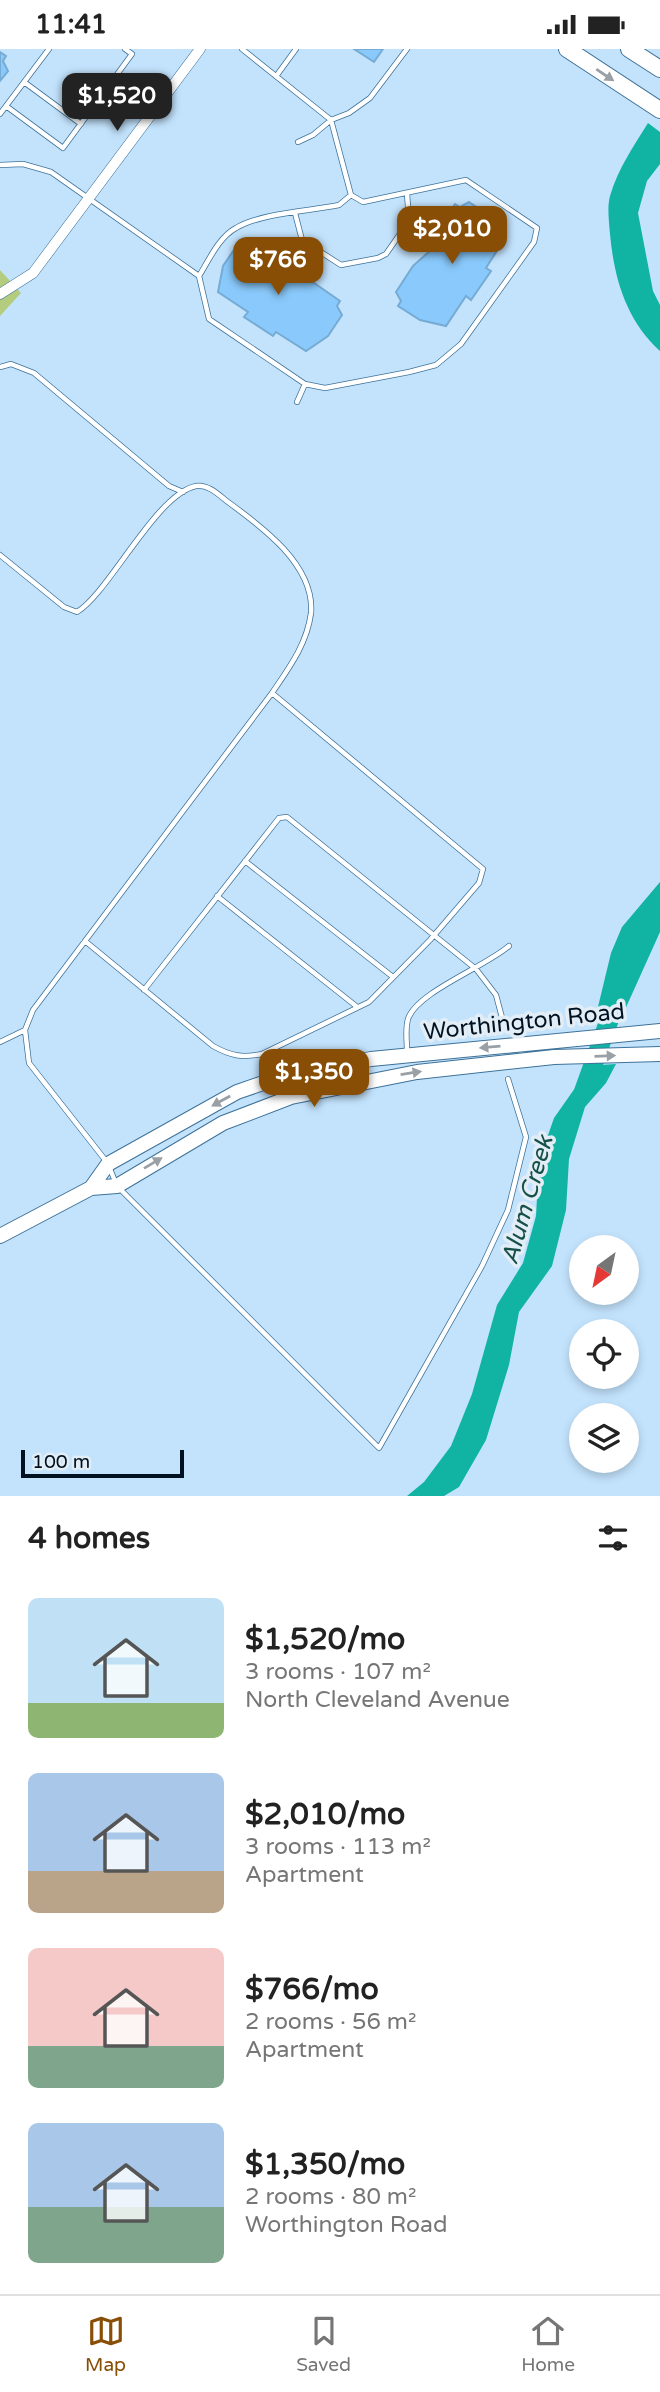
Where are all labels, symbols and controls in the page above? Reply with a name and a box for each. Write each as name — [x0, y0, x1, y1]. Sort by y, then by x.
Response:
text: 11:41 — [35, 9, 107, 40]
one-way arrow — [595, 68, 615, 81]
pin: $1,520 — [60, 73, 174, 133]
text: $1,520 — [78, 82, 156, 110]
pin: $2,010 — [395, 207, 509, 266]
text: $2,010 — [413, 215, 491, 243]
pin: $766 — [237, 237, 319, 297]
text: $766 — [249, 246, 307, 274]
street label: Worthington Road — [422, 997, 626, 1046]
one-way arrow — [479, 1042, 501, 1053]
pin: $1,350 — [257, 1049, 371, 1109]
one-way arrow — [594, 1050, 616, 1061]
text: $1,350 — [275, 1058, 353, 1086]
one-way arrow — [400, 1067, 422, 1078]
one-way arrow — [211, 1095, 231, 1107]
water label: Alum Creek — [495, 1131, 560, 1268]
one-way arrow — [143, 1156, 162, 1169]
north arrow — [569, 1235, 639, 1305]
map controls — [569, 1235, 639, 1473]
button: locate — [569, 1319, 639, 1389]
button: layers — [569, 1403, 639, 1473]
scale bar — [21, 1447, 184, 1479]
text: 100 m — [32, 1451, 90, 1473]
icon: filters — [594, 1519, 632, 1557]
text: 4 homes — [28, 1520, 150, 1557]
text: $1,520/mo — [245, 1621, 405, 1658]
icon: home — [84, 1626, 168, 1710]
text: 3 rooms · 107 m² — [245, 1658, 431, 1686]
text: North Cleveland Avenue — [245, 1686, 510, 1714]
text: $2,010/mo — [245, 1796, 405, 1833]
icon: home — [84, 1801, 168, 1885]
text: 3 rooms · 113 m² — [245, 1833, 431, 1861]
text: Apartment — [245, 1861, 364, 1889]
text: $766/mo — [245, 1971, 379, 2008]
icon: home — [84, 1976, 168, 2060]
text: 2 rooms · 56 m² — [245, 2008, 416, 2036]
text: Apartment — [245, 2036, 364, 2064]
text: $1,350/mo — [245, 2146, 405, 2183]
icon: home — [84, 2151, 168, 2235]
text: 2 rooms · 80 m² — [245, 2183, 416, 2211]
text: Worthington Road — [245, 2211, 447, 2239]
tab: Map — [85, 2312, 126, 2376]
tab: Saved — [296, 2312, 351, 2376]
tab: Home — [521, 2312, 575, 2376]

